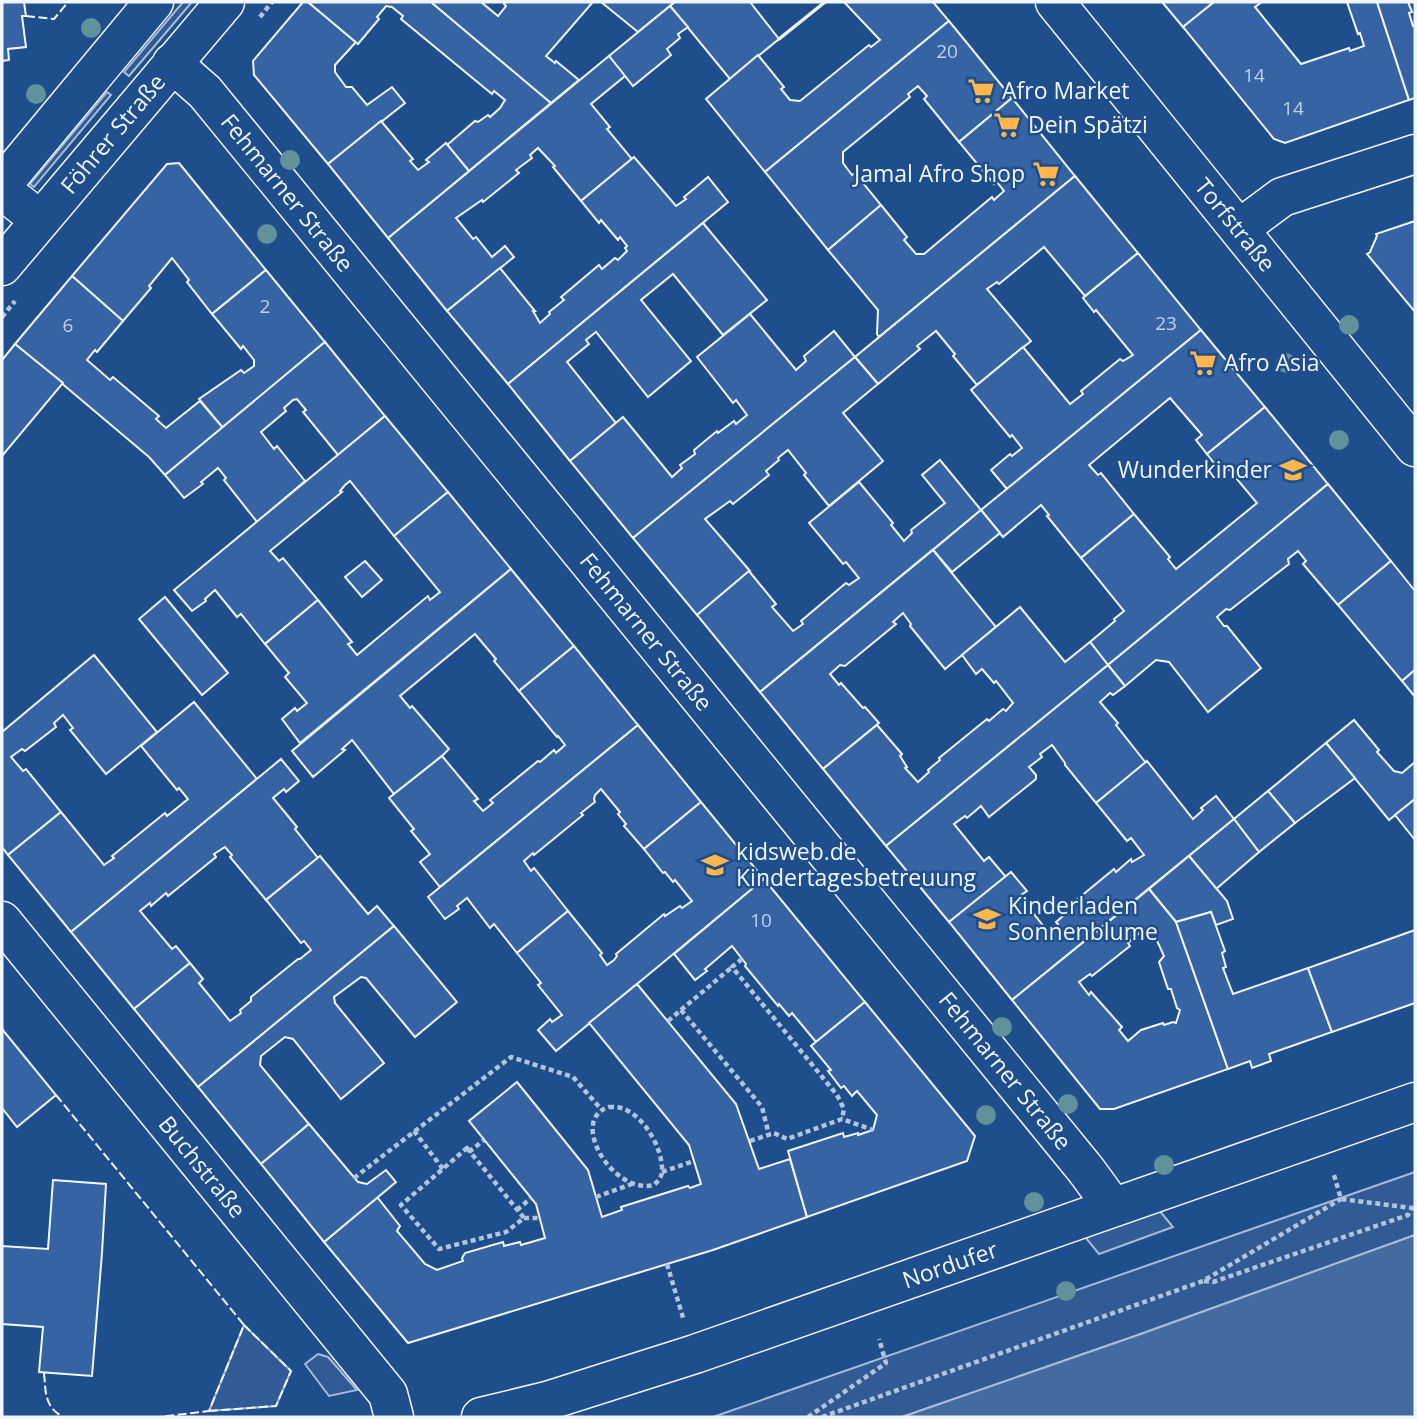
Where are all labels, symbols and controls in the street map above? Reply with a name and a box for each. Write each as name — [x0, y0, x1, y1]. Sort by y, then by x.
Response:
house number: 20 — [936, 38, 958, 64]
house number: 14 — [1243, 62, 1265, 88]
street label: Föhrer Straße — [52, 66, 172, 200]
place label: Afro Market — [1002, 74, 1130, 106]
supermarket icon: Afro Market — [966, 76, 996, 106]
house number: 14 — [1282, 95, 1304, 121]
street label: Fehmarner Straße — [214, 107, 362, 278]
place label: Dein Spätzi — [1028, 108, 1148, 140]
supermarket icon: Dein Spätzi — [992, 110, 1022, 140]
place label: Jamal Afro Shop — [852, 157, 1025, 189]
supermarket icon: Jamal Afro Shop — [1031, 159, 1061, 189]
street label: Torfstraße — [1188, 171, 1284, 278]
house number: 2 — [260, 293, 270, 319]
house number: 23 — [1155, 310, 1177, 336]
house number: 6 — [63, 312, 73, 338]
place label: Afro Asia — [1224, 346, 1320, 378]
supermarket icon: Afro Asia — [1188, 348, 1218, 378]
place label: Wunderkinder — [1118, 453, 1273, 485]
school or university icon: Wunderkinder — [1278, 455, 1308, 485]
street label: Fehmarner Straße — [573, 546, 721, 717]
place label: kidsweb.de Kindertagesbetreuung — [736, 835, 977, 893]
school or university icon: kidsweb.de Kindertagesbetreuung — [700, 850, 730, 880]
place label: Kinderladen Sonnenblume — [1008, 889, 1158, 947]
school or university icon: Kinderladen Sonnenblume — [972, 904, 1002, 934]
house number: 10 — [750, 907, 772, 933]
street label: Fehmarner Straße — [932, 985, 1080, 1156]
street label: Buchstraße — [152, 1109, 254, 1224]
street label: Nordufer — [898, 1233, 1002, 1295]

